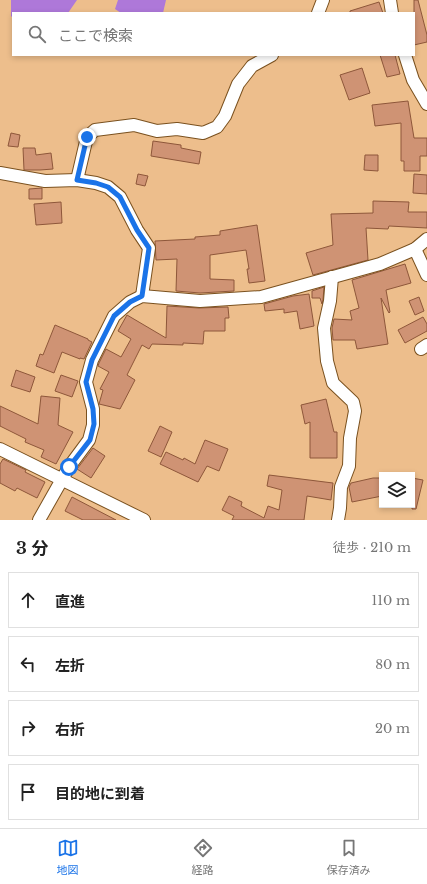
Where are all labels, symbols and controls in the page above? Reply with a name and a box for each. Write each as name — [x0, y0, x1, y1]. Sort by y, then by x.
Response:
search box — [12, 12, 415, 56]
icon: search — [26, 23, 48, 45]
text: ここで検索 — [58, 26, 133, 45]
route end — [78, 128, 96, 146]
route start — [60, 458, 78, 476]
map controls — [379, 472, 415, 508]
button: layers — [379, 472, 415, 508]
text: 3 分 — [16, 538, 48, 559]
text: 徒歩 · 210 m — [333, 539, 411, 556]
icon: ahead — [17, 589, 39, 611]
text: 直進 — [55, 592, 85, 611]
text: 110 m — [371, 592, 410, 609]
icon: left — [17, 653, 39, 675]
text: 左折 — [55, 656, 85, 675]
text: 80 m — [375, 656, 410, 673]
icon: right — [17, 717, 39, 739]
text: 右折 — [55, 720, 85, 739]
text: 20 m — [375, 720, 410, 737]
icon: arrive — [17, 781, 39, 803]
text: 目的地に到着 — [55, 784, 145, 803]
tab: 地図 — [57, 837, 79, 877]
tab: 経路 — [192, 837, 214, 877]
tab: 保存済み — [327, 837, 371, 877]

